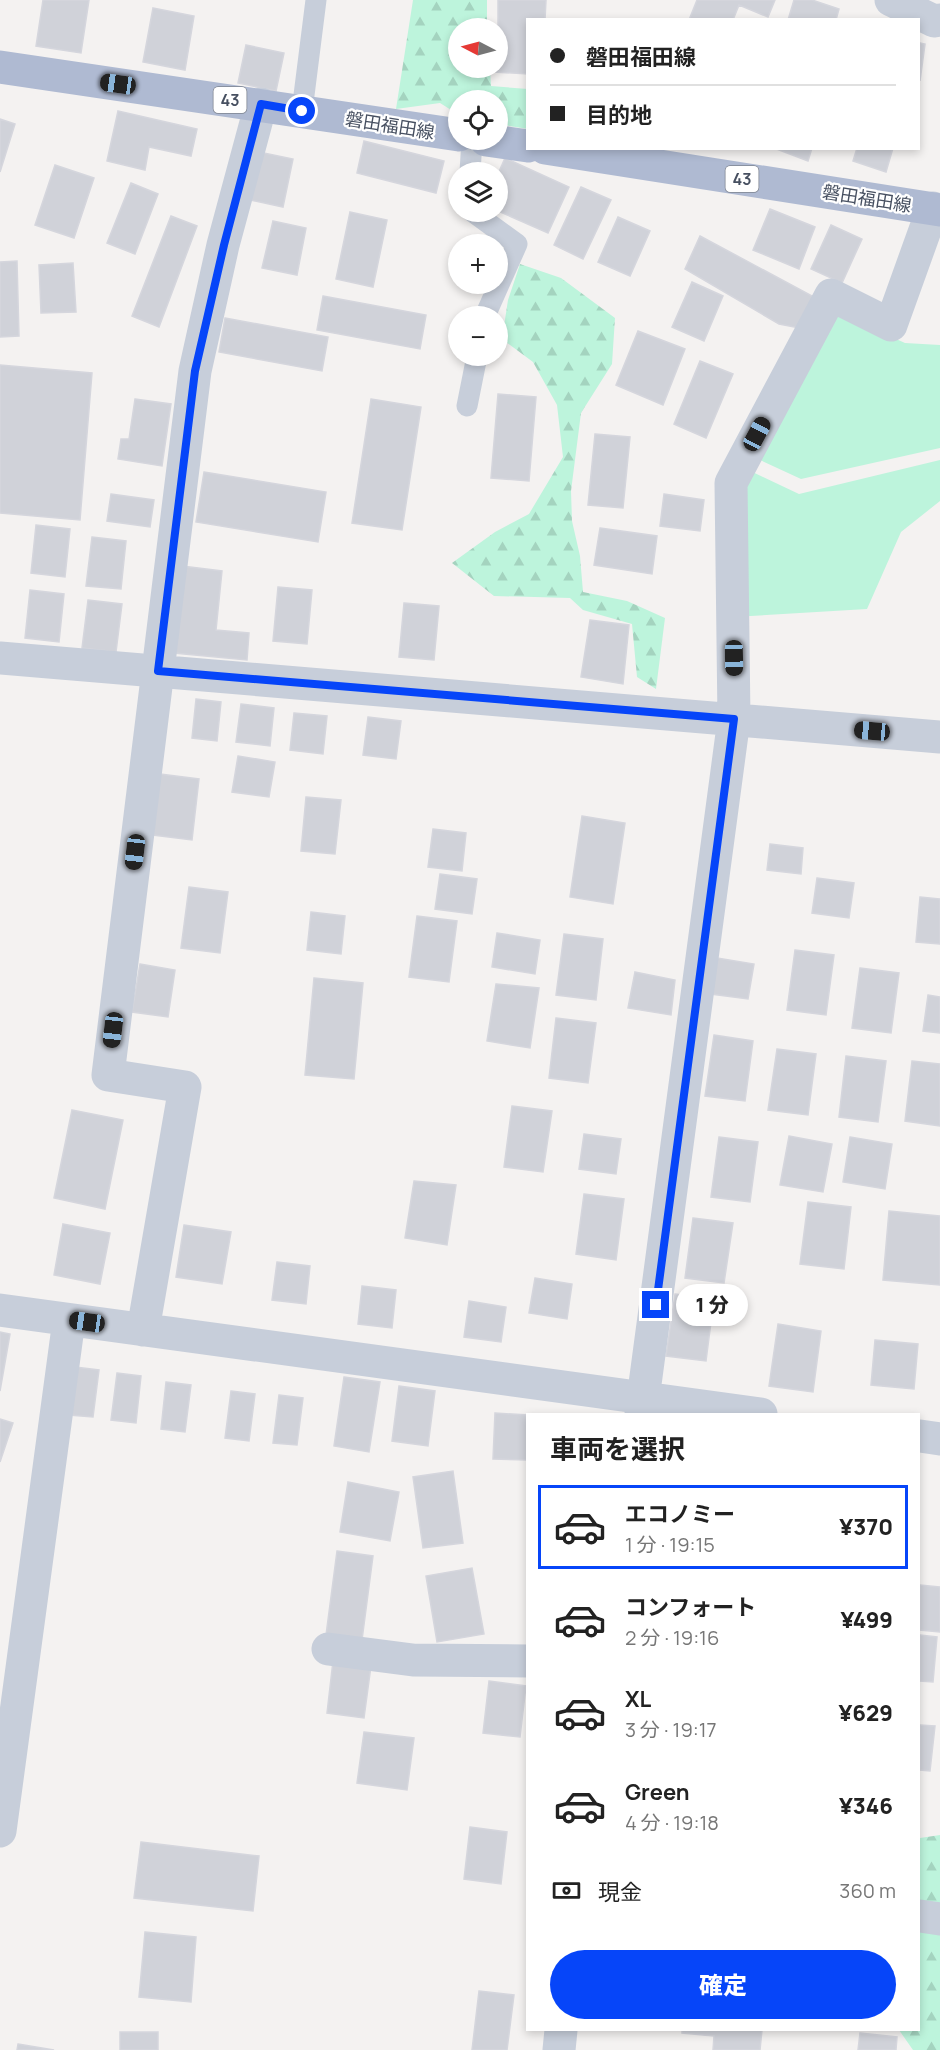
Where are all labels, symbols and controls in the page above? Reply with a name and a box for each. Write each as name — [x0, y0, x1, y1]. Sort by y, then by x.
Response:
north arrow — [448, 18, 508, 78]
map controls — [448, 18, 508, 366]
text: 磐田福田線 — [586, 42, 696, 72]
car — [99, 73, 137, 95]
road number: 43 — [214, 87, 246, 113]
button: locate — [448, 90, 508, 150]
route start — [288, 97, 315, 124]
text: 目的地 — [586, 100, 652, 130]
street label: 磐田福田線 — [344, 106, 436, 144]
button: layers — [448, 162, 508, 222]
road number: 43 — [726, 166, 758, 192]
street label: 磐田福田線 — [821, 179, 913, 217]
button: + — [448, 234, 508, 294]
button: − — [448, 306, 508, 366]
car — [741, 414, 773, 454]
car — [725, 640, 743, 676]
car — [853, 720, 891, 742]
car — [124, 833, 146, 871]
car — [102, 1011, 124, 1049]
callout: 1 分 — [677, 1284, 749, 1326]
route end — [642, 1291, 669, 1318]
text: 1 分 — [695, 1291, 729, 1318]
car — [68, 1311, 106, 1333]
text: 車両を選択 — [550, 1430, 685, 1467]
text: エコノミー — [625, 1499, 735, 1529]
icon: car — [553, 1500, 607, 1554]
text: ¥370 — [839, 1512, 893, 1542]
text: 1 分 · 19:15 — [625, 1531, 715, 1558]
text: コンフォート — [625, 1592, 756, 1622]
icon: car — [553, 1593, 607, 1647]
text: ¥499 — [840, 1605, 893, 1635]
text: 2 分 · 19:16 — [625, 1624, 719, 1651]
text: XL — [625, 1684, 651, 1714]
icon: car — [553, 1686, 607, 1740]
text: ¥629 — [838, 1698, 893, 1728]
text: 3 分 · 19:17 — [625, 1716, 717, 1743]
text: Green — [625, 1777, 690, 1807]
icon: car — [553, 1779, 607, 1833]
text: ¥346 — [839, 1791, 893, 1821]
text: 4 分 · 19:18 — [625, 1809, 719, 1836]
icon: cash — [550, 1874, 583, 1907]
text: 現金 — [598, 1877, 642, 1907]
text: 360 m — [839, 1877, 896, 1904]
button: 確定 — [550, 1950, 896, 2019]

